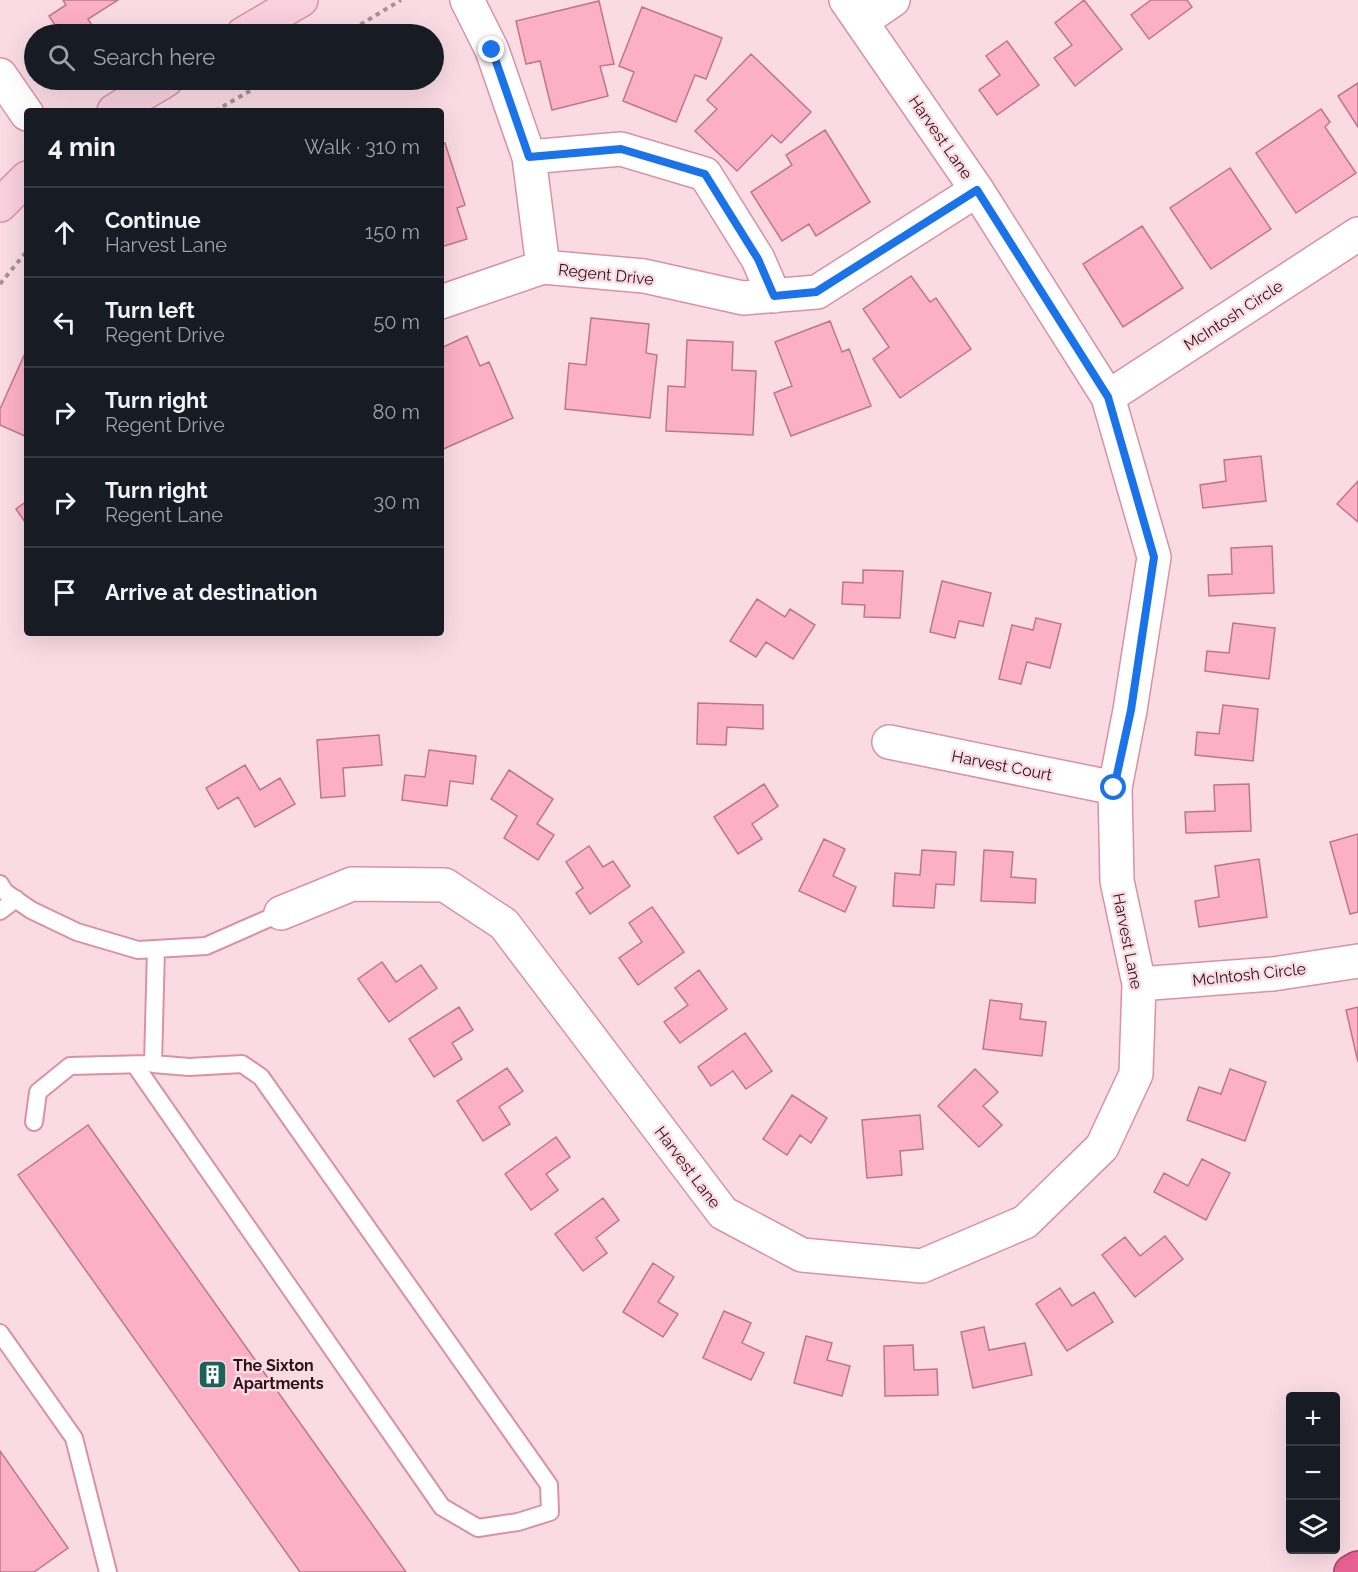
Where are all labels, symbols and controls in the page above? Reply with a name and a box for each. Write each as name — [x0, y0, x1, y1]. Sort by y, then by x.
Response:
search box — [24, 24, 444, 90]
route end — [478, 36, 504, 62]
icon: search — [45, 41, 78, 74]
text: Search here — [93, 44, 215, 70]
street label: Harvest Lane — [905, 92, 976, 183]
text: 4 min — [48, 132, 116, 162]
text: Walk · 310 m — [304, 135, 420, 159]
text: Continue — [105, 207, 201, 233]
icon: ahead — [48, 216, 81, 249]
text: 150 m — [365, 220, 420, 244]
text: Harvest Lane — [105, 233, 227, 257]
street label: Regent Drive — [557, 260, 655, 289]
street label: McIntosh Circle — [1180, 276, 1286, 354]
text: Turn left — [105, 297, 195, 323]
icon: left — [48, 306, 81, 339]
text: 50 m — [373, 310, 420, 334]
text: Regent Drive — [105, 323, 225, 347]
text: Turn right — [105, 387, 208, 413]
icon: right — [48, 396, 81, 429]
text: 80 m — [372, 400, 420, 424]
text: Regent Drive — [105, 413, 225, 437]
text: Turn right — [105, 477, 208, 503]
icon: right — [48, 486, 81, 519]
text: 30 m — [374, 490, 420, 514]
text: Regent Lane — [105, 503, 223, 527]
icon: arrive — [48, 576, 81, 609]
text: Arrive at destination — [105, 579, 318, 605]
street label: Harvest Court — [950, 746, 1054, 785]
route start — [1100, 774, 1126, 800]
street label: Harvest Lane — [1109, 891, 1146, 991]
street label: McIntosh Circle — [1191, 959, 1307, 990]
street label: Harvest Lane — [651, 1123, 725, 1212]
place label: The Sixton Apartments — [233, 1356, 324, 1393]
building icon: The Sixton Apartments — [196, 1358, 228, 1390]
map controls — [1286, 1392, 1340, 1554]
button: + — [1286, 1392, 1340, 1446]
button: − — [1286, 1446, 1340, 1500]
button: layers — [1286, 1500, 1340, 1554]

